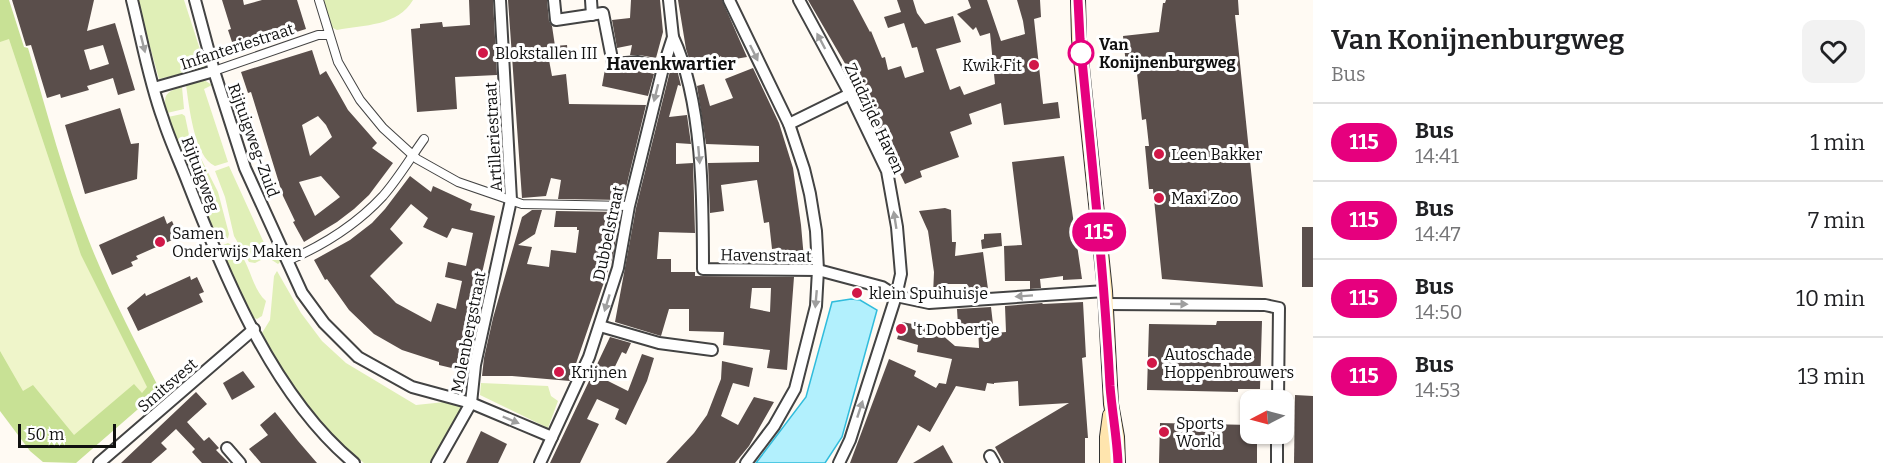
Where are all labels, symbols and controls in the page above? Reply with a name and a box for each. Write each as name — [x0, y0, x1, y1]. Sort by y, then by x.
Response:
street label: Infanteriestraat — [178, 19, 296, 74]
button: heart — [1802, 20, 1865, 83]
text: Van Konijnenburgweg — [1331, 23, 1625, 56]
one-way arrow — [816, 32, 826, 49]
one-way arrow — [138, 35, 148, 53]
place label: Van Konijnenburgweg — [1099, 35, 1236, 72]
marker: Van Konijnenburgweg — [1068, 40, 1094, 66]
place label: Blokstallen III — [495, 44, 598, 63]
one-way arrow — [750, 44, 759, 61]
marker: Blokstallen III — [476, 46, 490, 60]
district label: Havenkwartier — [606, 53, 736, 75]
place label: Kwik Fit — [962, 56, 1022, 75]
marker: Kwik Fit — [1027, 58, 1041, 72]
street label: Zuidzijde Haven — [841, 60, 908, 177]
text: Bus — [1331, 62, 1366, 86]
street label: Rijtuigweg-Zuid — [224, 81, 283, 200]
street label: Artilleriestraat — [481, 81, 506, 193]
one-way arrow — [651, 84, 661, 102]
text: Bus — [1415, 117, 1454, 144]
text: 115 — [1349, 129, 1379, 155]
text: 1 min — [1810, 129, 1865, 156]
street label: Rijtuigweg — [178, 134, 224, 214]
text: 14:41 — [1415, 144, 1459, 168]
place label: Leen Bakker — [1171, 145, 1262, 164]
one-way arrow — [694, 146, 704, 165]
marker: Leen Bakker — [1152, 147, 1166, 161]
street label: Dubbelstraat — [589, 184, 628, 282]
place label: Maxi Zoo — [1171, 189, 1238, 208]
marker: Maxi Zoo — [1152, 191, 1166, 205]
text: Bus — [1415, 195, 1454, 222]
text: 115 — [1349, 207, 1379, 233]
text: 7 min — [1808, 207, 1865, 234]
one-way arrow — [891, 210, 900, 229]
line badge: 115 — [1064, 212, 1134, 252]
text: 115 — [1084, 219, 1114, 245]
text: 14:47 — [1415, 222, 1460, 246]
place label: Samen Onderwijs Maken — [172, 224, 302, 261]
marker: Samen Onderwijs Maken — [153, 235, 167, 249]
street label: Havenstraat — [720, 245, 812, 266]
street label: Molenbergstraat — [447, 269, 490, 395]
text: Bus — [1415, 273, 1454, 300]
place label: klein Spuihuisje — [869, 284, 988, 303]
text: 115 — [1349, 285, 1379, 311]
text: 10 min — [1796, 285, 1865, 312]
marker: klein Spuihuisje — [850, 286, 864, 300]
one-way arrow — [811, 289, 821, 308]
one-way arrow — [1014, 291, 1033, 300]
one-way arrow — [602, 294, 611, 312]
one-way arrow — [1169, 299, 1188, 309]
text: 14:50 — [1415, 300, 1463, 324]
place label: 't Dobbertje — [913, 320, 999, 339]
marker: 't Dobbertje — [894, 322, 908, 336]
place label: Autoschade Hoppenbrouwers — [1164, 345, 1294, 382]
text: Bus — [1415, 351, 1454, 378]
street label: Smitsvest — [134, 354, 201, 416]
marker: Autoschade Hoppenbrouwers — [1145, 356, 1159, 370]
place label: Krijnen — [571, 363, 627, 382]
text: 115 — [1349, 363, 1379, 389]
text: 13 min — [1798, 363, 1865, 390]
marker: Krijnen — [552, 365, 566, 379]
text: 14:53 — [1415, 378, 1461, 402]
north arrow — [1240, 390, 1294, 444]
map controls — [1240, 390, 1294, 444]
one-way arrow — [856, 400, 866, 418]
place label: Sports World — [1176, 414, 1224, 451]
one-way arrow — [503, 415, 521, 425]
scale bar — [18, 421, 116, 448]
text: 50 m — [27, 425, 64, 444]
marker: Sports World — [1157, 425, 1171, 439]

